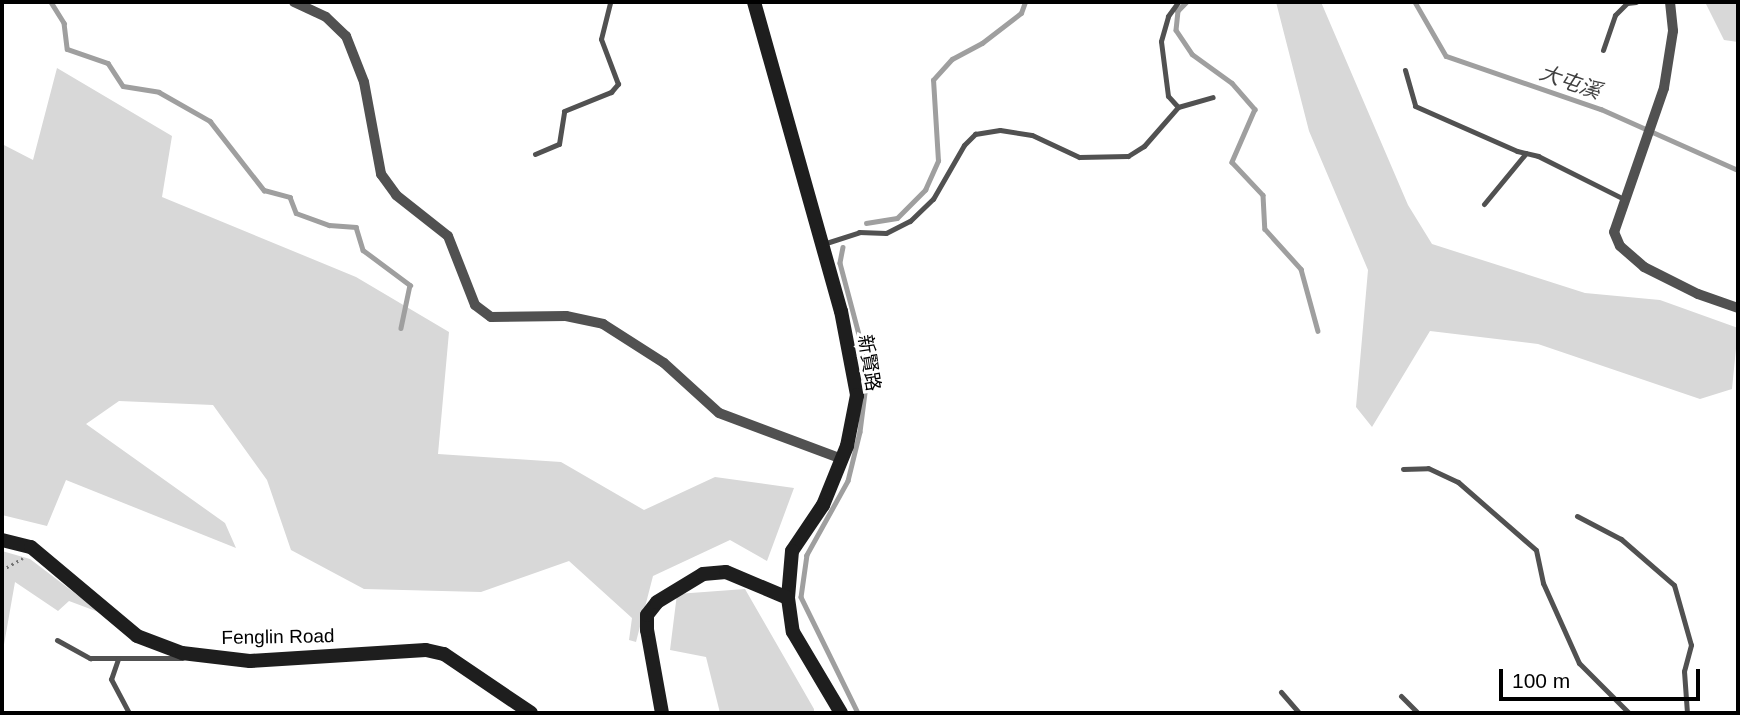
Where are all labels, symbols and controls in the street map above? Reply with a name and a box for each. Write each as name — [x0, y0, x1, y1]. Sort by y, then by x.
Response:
water label: 大屯溪 — [1536, 60, 1604, 104]
street label: 新賢路 — [853, 333, 885, 393]
street label: Fenglin Road — [221, 625, 335, 649]
scale bar — [1502, 656, 1703, 700]
text: 100 m — [1512, 669, 1570, 692]

